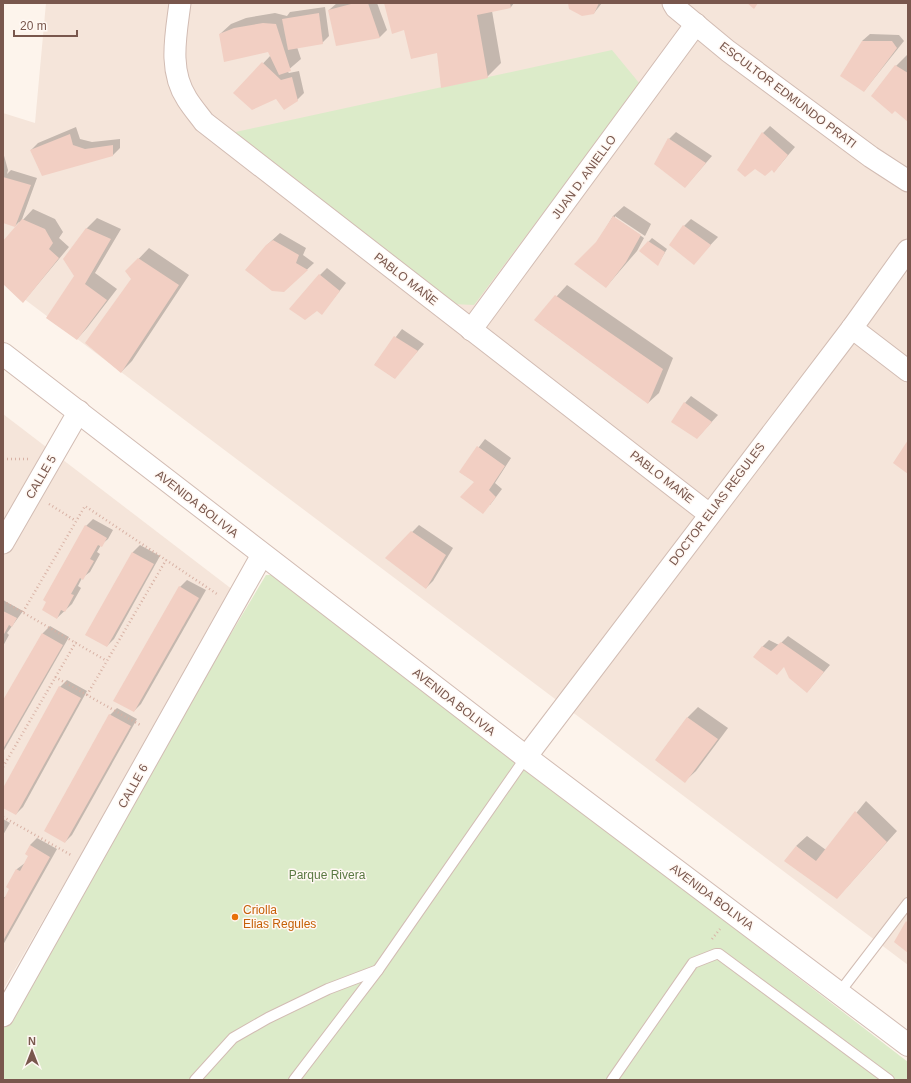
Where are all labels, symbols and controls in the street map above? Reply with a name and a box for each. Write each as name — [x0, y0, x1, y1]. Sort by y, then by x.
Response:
scale bar — [14, 12, 77, 38]
text: 20 m — [20, 19, 47, 33]
street label: ESCULTOR EDMUNDO PRATI — [717, 39, 859, 151]
street label: JUAN D. ANIELLO — [549, 132, 619, 222]
street label: PABLO MAÑE — [371, 250, 441, 308]
street label: DOCTOR ELIAS REGULES — [666, 440, 768, 568]
street label: PABLO MAÑE — [627, 448, 697, 506]
street label: CALLE 5 — [23, 452, 59, 501]
street label: AVENIDA BOLIVIA — [153, 467, 241, 541]
street label: AVENIDA BOLIVIA — [410, 665, 498, 739]
street label: CALLE 6 — [115, 761, 151, 810]
street label: AVENIDA BOLIVIA — [667, 861, 757, 933]
park label: Parque Rivera — [289, 868, 366, 882]
place label: Criolla Elias Regules — [243, 903, 316, 931]
marker: Criolla Elias Regules — [230, 912, 240, 922]
north arrow — [12, 1031, 52, 1071]
text: N — [28, 1035, 36, 1047]

